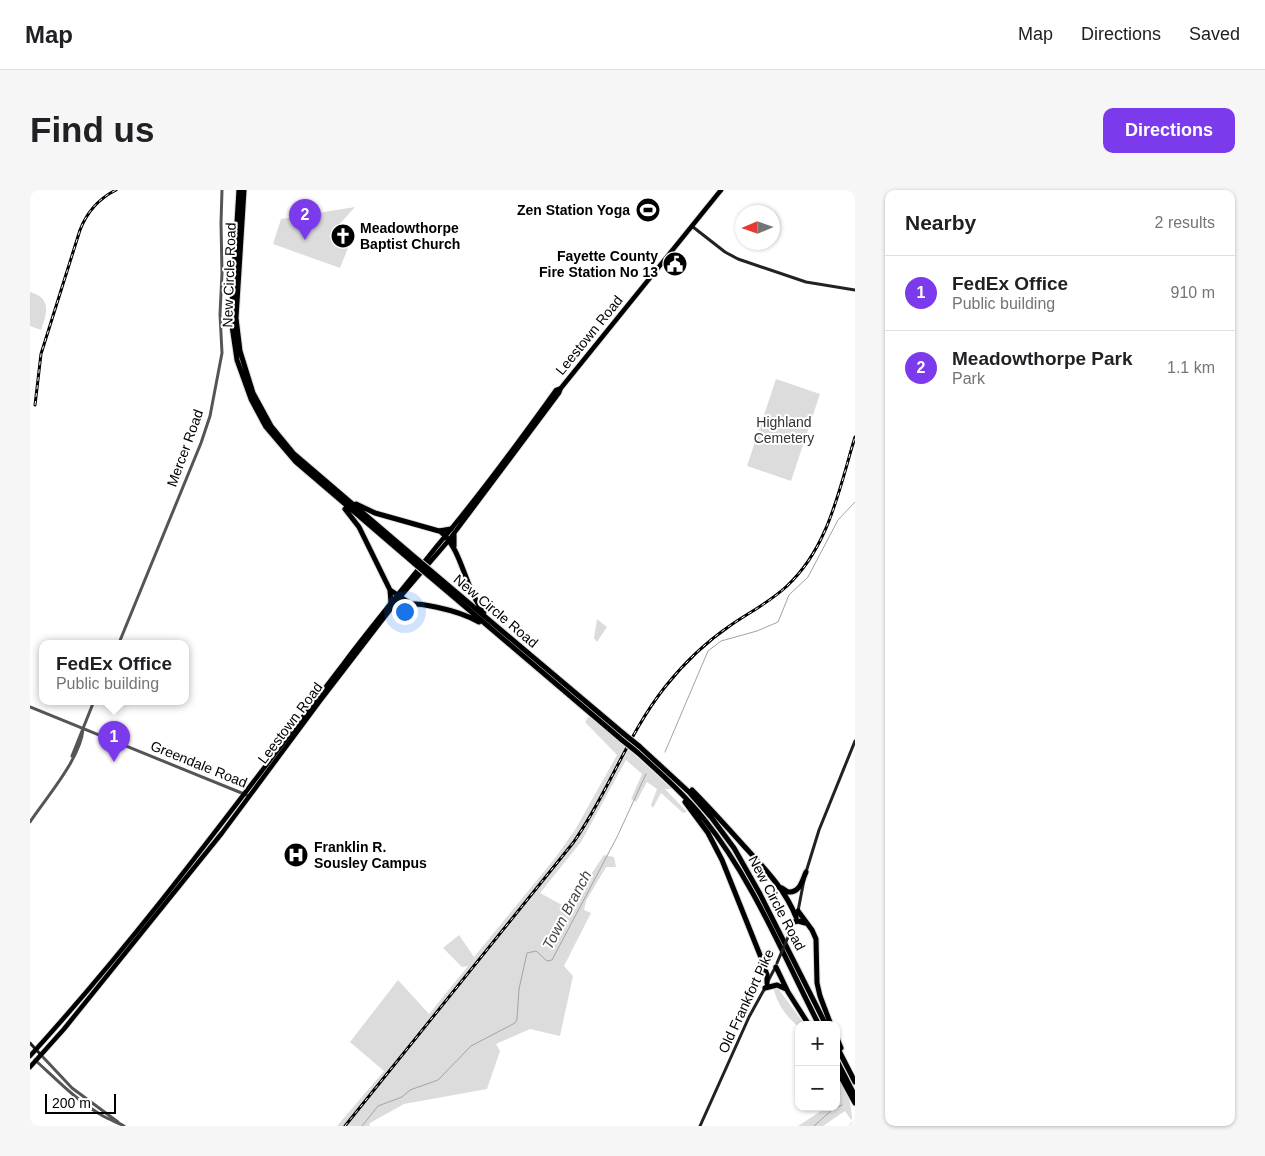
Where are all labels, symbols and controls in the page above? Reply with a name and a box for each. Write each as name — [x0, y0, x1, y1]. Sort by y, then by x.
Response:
text: Map — [25, 21, 73, 48]
text: Map — [1018, 24, 1053, 44]
text: Directions — [1081, 24, 1161, 44]
text: Saved — [1189, 24, 1240, 44]
button: Directions — [1103, 108, 1235, 153]
text: Find us — [30, 110, 154, 149]
sports icon: Zen Station Yoga — [635, 197, 661, 223]
pin: 2 — [289, 199, 321, 240]
place label: Zen Station Yoga — [517, 202, 630, 218]
north arrow — [735, 205, 780, 250]
text: Nearby — [905, 211, 976, 234]
text: 2 results — [1155, 214, 1215, 231]
place label: Meadowthorpe Baptist Church — [360, 220, 460, 252]
street label: New Circle Road — [219, 222, 239, 328]
church icon: Meadowthorpe Baptist Church — [330, 223, 356, 249]
place label: Fayette County Fire Station No 13 — [539, 248, 658, 280]
public building icon: Fayette County Fire Station No 13 — [662, 251, 688, 277]
text: FedEx Office — [952, 273, 1068, 294]
text: 1 — [917, 284, 925, 301]
text: 910 m — [1171, 284, 1215, 301]
street label: Leestown Road — [552, 292, 626, 378]
text: Public building — [952, 295, 1055, 312]
text: Meadowthorpe Park — [952, 348, 1133, 369]
text: 2 — [917, 359, 925, 376]
text: 1.1 km — [1167, 359, 1215, 376]
text: Park — [952, 370, 985, 387]
street label: Mercer Road — [164, 407, 206, 489]
park label: Highland Cemetery — [754, 414, 814, 446]
street label: New Circle Road — [451, 571, 541, 651]
your location — [392, 599, 418, 625]
popup — [39, 640, 189, 705]
text: FedEx Office — [56, 653, 172, 674]
text: Public building — [56, 675, 159, 692]
street label: Leestown Road — [254, 679, 326, 767]
pin: 1 — [98, 721, 130, 762]
street label: Greendale Road — [148, 737, 250, 791]
place label: Franklin R. Sousley Campus — [314, 839, 427, 871]
hospital icon: Franklin R. Sousley Campus — [283, 842, 309, 868]
street label: New Circle Road — [745, 853, 809, 953]
water label: Town Branch — [539, 867, 594, 952]
street label: Old Frankfort Pike — [715, 946, 777, 1056]
map controls — [795, 1021, 840, 1111]
button: + — [795, 1021, 840, 1066]
button: − — [795, 1066, 840, 1111]
scale bar — [45, 1091, 116, 1114]
text: 200 m — [52, 1095, 91, 1111]

